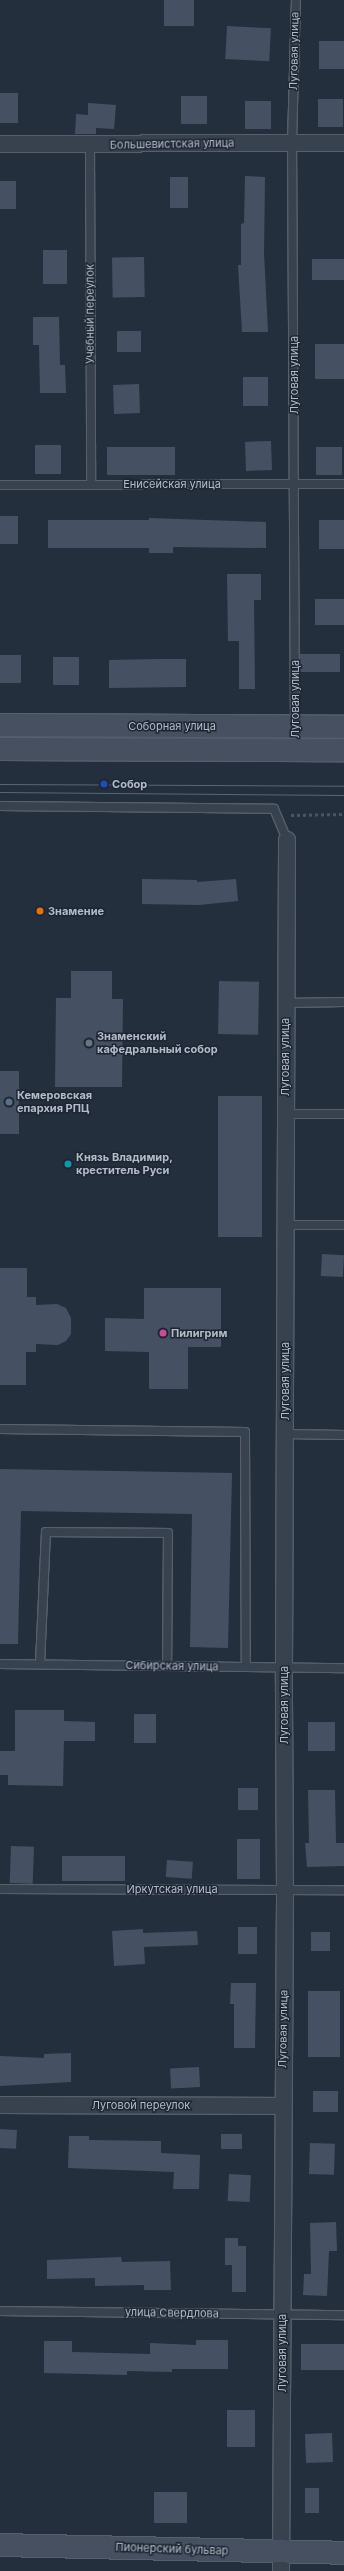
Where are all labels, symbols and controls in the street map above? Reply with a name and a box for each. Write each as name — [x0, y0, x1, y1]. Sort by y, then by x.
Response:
street label: Луговая улица — [287, 12, 301, 90]
street label: Большевистская улица — [110, 136, 234, 152]
street label: Учебный переулок — [83, 264, 97, 364]
street label: Луговая улица — [287, 336, 301, 414]
street label: Енисейская улица — [123, 477, 221, 491]
street label: Луговая улица — [288, 660, 302, 738]
street label: Соборная улица — [128, 719, 216, 733]
place label: Собор — [112, 777, 147, 791]
marker: Собор — [99, 779, 109, 789]
place label: Знамение — [48, 904, 104, 918]
marker: Знамение — [35, 906, 45, 916]
street label: Луговая улица — [278, 1018, 292, 1096]
place label: Знаменский кафедральный собор — [97, 1030, 218, 1056]
marker: Знаменский кафедральный собор — [84, 1038, 94, 1048]
place label: Кемеровская епархия РПЦ — [17, 1089, 92, 1115]
marker: Кемеровская епархия РПЦ — [4, 1097, 14, 1107]
place label: Князь Владимир, креститель Руси — [76, 1151, 173, 1177]
marker: Князь Владимир, креститель Руси — [63, 1159, 73, 1169]
place label: Пилигрим — [171, 1326, 227, 1340]
marker: Пилигрим — [158, 1328, 168, 1338]
street label: Луговая улица — [278, 1342, 292, 1420]
street label: Сибирская улица — [125, 1659, 219, 1673]
street label: Луговая улица — [277, 1666, 291, 1744]
street label: Иркутская улица — [126, 1882, 218, 1896]
street label: Луговая улица — [276, 1990, 290, 2068]
street label: Луговой переулок — [92, 2098, 190, 2112]
street label: улица Свердлова — [125, 2306, 219, 2320]
street label: Луговая улица — [275, 2314, 289, 2392]
street label: Пионерский бульвар — [115, 2540, 229, 2558]

